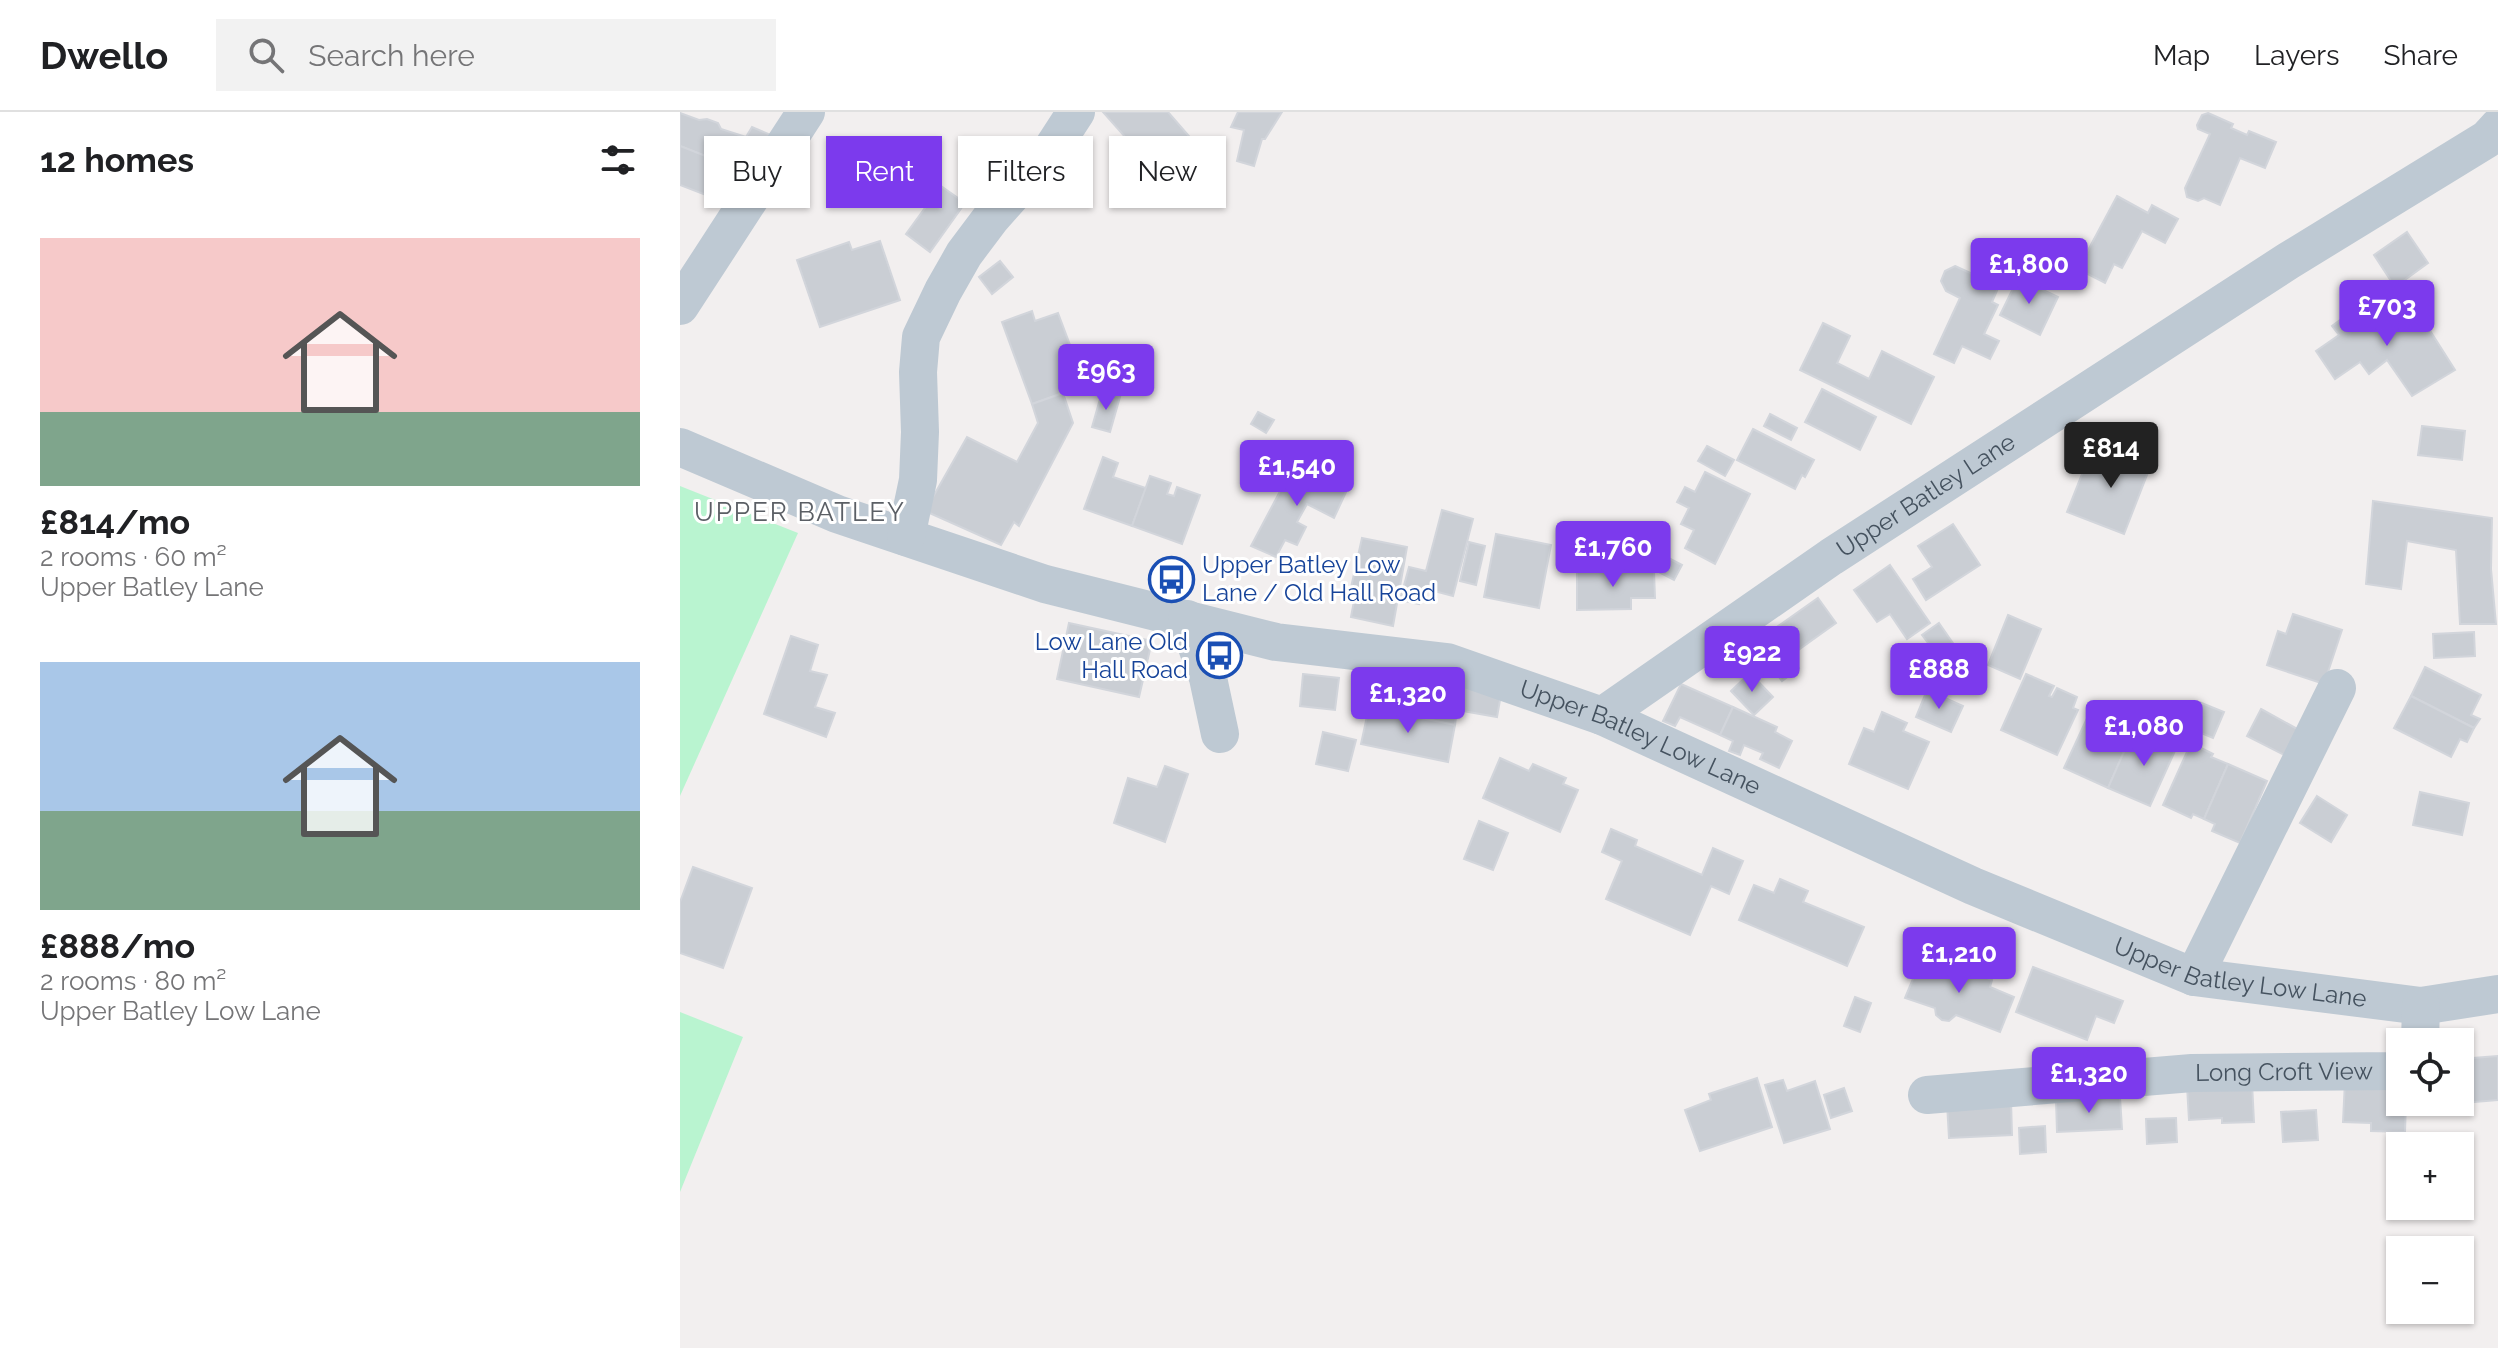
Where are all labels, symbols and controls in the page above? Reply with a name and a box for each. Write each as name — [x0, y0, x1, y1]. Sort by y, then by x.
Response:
search box — [216, 19, 776, 91]
text: Dwello — [40, 33, 168, 78]
icon: search — [244, 33, 288, 77]
text: Search here — [308, 38, 475, 73]
text: Map — [2153, 39, 2210, 72]
text: Layers — [2254, 39, 2340, 72]
text: Share — [2384, 39, 2458, 72]
chip: Buy — [704, 136, 810, 208]
chip: Rent — [826, 136, 942, 208]
chip: Filters — [958, 136, 1093, 208]
chip: New — [1109, 136, 1226, 208]
icon: filters — [596, 138, 640, 182]
text: 12 homes — [40, 140, 194, 180]
pin: £1,800 — [1964, 238, 2094, 306]
text: £1,800 — [1989, 249, 2069, 279]
pin: £703 — [2340, 280, 2434, 348]
icon: home — [268, 290, 412, 434]
text: £703 — [2357, 291, 2417, 321]
pin: £963 — [1059, 344, 1153, 412]
text: £963 — [1076, 355, 1136, 385]
pin: £814 — [2064, 422, 2158, 490]
street label: Upper Batley Lane — [1831, 427, 2020, 563]
text: £814 — [2082, 433, 2140, 463]
pin: £1,540 — [1232, 440, 1362, 508]
text: £1,540 — [1258, 451, 1336, 481]
district label: UPPER BATLEY — [694, 497, 906, 527]
text: £814/mo — [40, 502, 190, 542]
pin: £1,760 — [1548, 521, 1678, 589]
text: £1,760 — [1574, 532, 1652, 562]
text: 2 rooms · 60 m² — [40, 542, 227, 572]
place label: Upper Batley Low Lane / Old Hall Road — [1202, 550, 1436, 607]
bus stop icon: Upper Batley Low Lane / Old Hall Road — [1147, 555, 1195, 603]
text: Upper Batley Lane — [40, 572, 264, 602]
pin: £922 — [1705, 626, 1799, 694]
place label: Low Lane Old Hall Road — [1035, 627, 1188, 684]
bus stop icon: Low Lane Old Hall Road — [1195, 632, 1243, 680]
text: £922 — [1723, 637, 1781, 667]
pin: £888 — [1892, 643, 1986, 711]
text: £888 — [1908, 654, 1970, 684]
pin: £1,320 — [1343, 667, 1473, 735]
street label: Upper Batley Low Lane — [1516, 673, 1766, 801]
text: £1,320 — [1369, 678, 1447, 708]
pin: £1,080 — [2079, 700, 2209, 768]
text: £1,080 — [2104, 711, 2184, 741]
icon: home — [268, 714, 412, 858]
text: £888/mo — [40, 926, 195, 966]
pin: £1,210 — [1894, 927, 2024, 995]
street label: Upper Batley Low Lane — [2110, 931, 2368, 1013]
text: £1,210 — [1921, 938, 1997, 968]
text: 2 rooms · 80 m² — [40, 966, 226, 996]
text: Upper Batley Low Lane — [40, 996, 321, 1026]
map controls — [2386, 1028, 2474, 1324]
button: locate — [2386, 1028, 2474, 1116]
pin: £1,320 — [2024, 1047, 2154, 1115]
street label: Long Croft View — [2195, 1056, 2374, 1087]
text: £1,320 — [2050, 1058, 2128, 1088]
button: + — [2386, 1132, 2474, 1220]
button: − — [2386, 1236, 2474, 1324]

